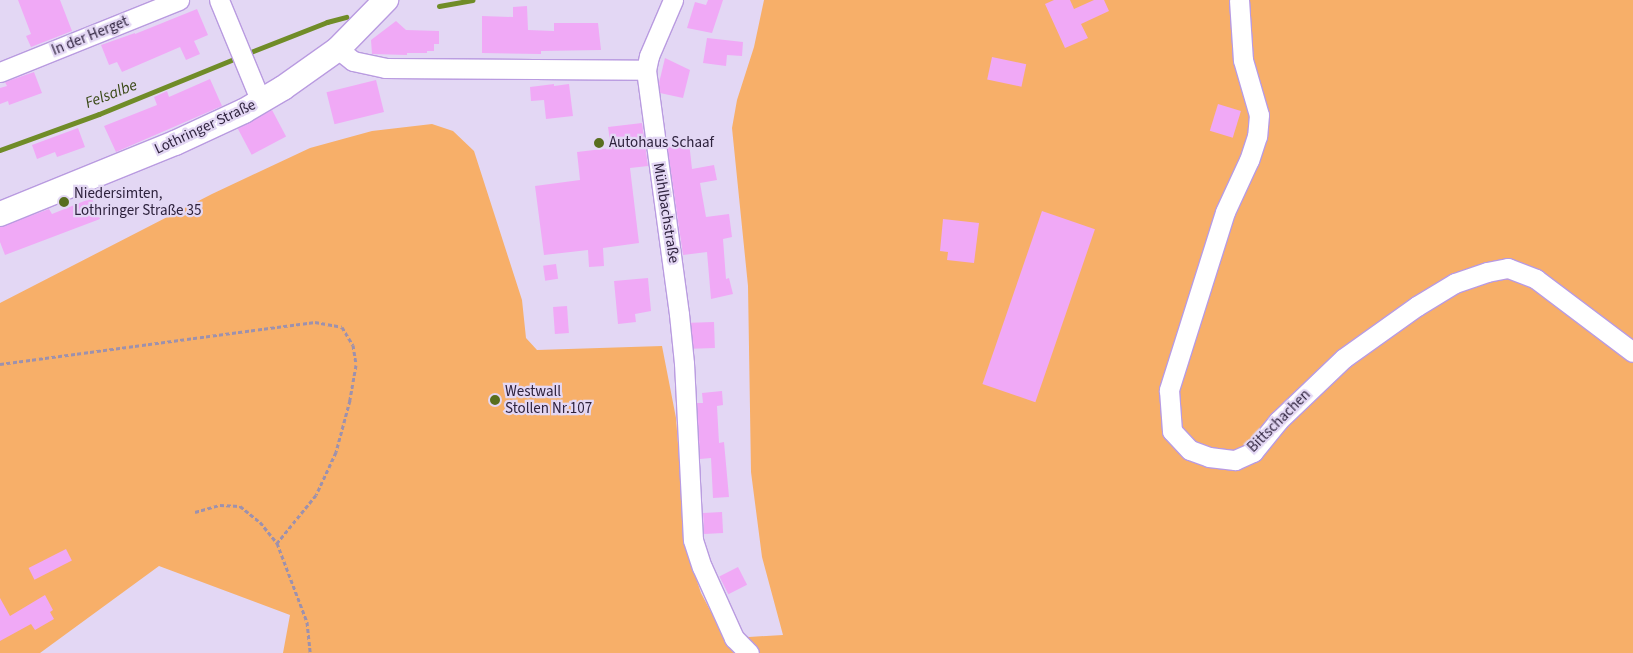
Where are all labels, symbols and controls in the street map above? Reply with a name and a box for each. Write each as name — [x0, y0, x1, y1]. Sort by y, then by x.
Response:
street label: In der Herget — [49, 12, 131, 60]
water label: Felsalbe — [82, 75, 140, 113]
street label: Lothringer Straße — [152, 96, 258, 158]
place label: Autohaus Schaaf — [609, 134, 714, 152]
marker: Autohaus Schaaf — [593, 137, 605, 149]
street label: Mühlbachstraße — [649, 162, 683, 264]
place label: Niedersimten, Lothringer Straße 35 — [74, 184, 201, 219]
marker: Niedersimten, Lothringer Straße 35 — [58, 196, 70, 208]
place label: Westwall Stollen Nr.107 — [505, 382, 592, 417]
street label: Bittschachen — [1244, 386, 1314, 456]
marker: Westwall Stollen Nr.107 — [489, 394, 501, 406]

